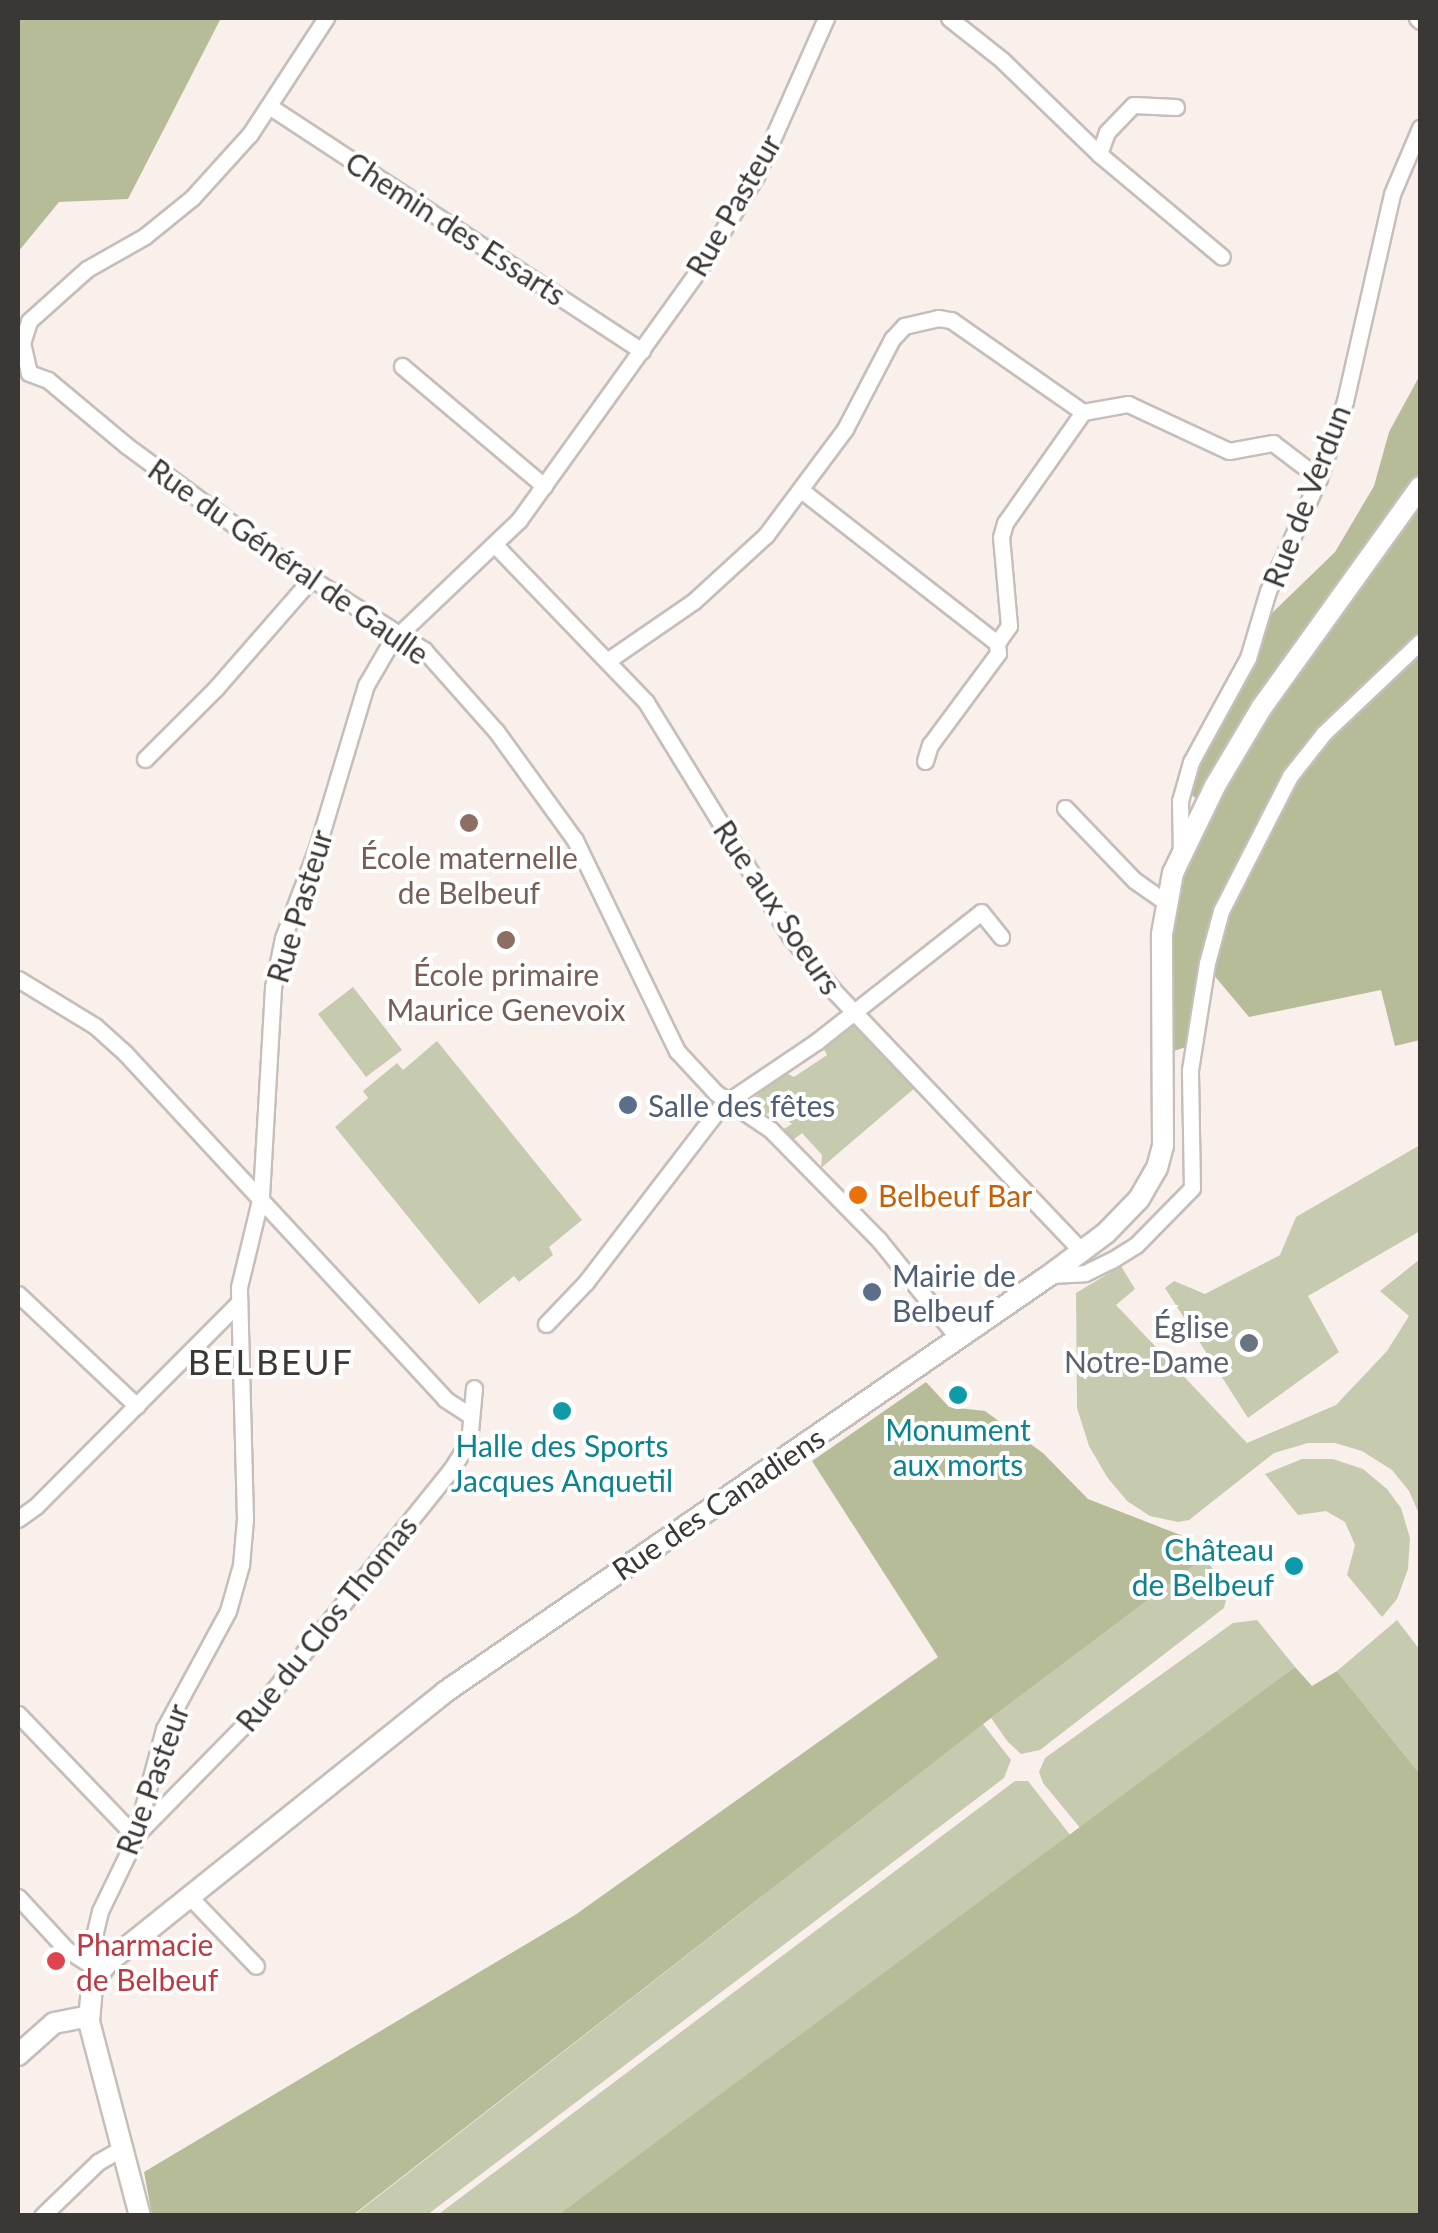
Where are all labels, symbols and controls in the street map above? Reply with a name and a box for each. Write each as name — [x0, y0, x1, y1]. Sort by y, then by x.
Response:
street label: Rue Pasteur — [678, 128, 788, 282]
street label: Chemin des Essarts — [339, 143, 573, 313]
street label: Rue de Verdun — [1255, 399, 1357, 593]
street label: Rue du Général de Gaulle — [142, 450, 436, 672]
marker: École maternelle de Belbeuf — [458, 812, 480, 834]
street label: Rue aux Soeurs — [707, 813, 849, 1001]
street label: Rue Pasteur — [259, 825, 339, 987]
place label: École maternelle de Belbeuf — [360, 839, 578, 910]
marker: École primaire Maurice Genevoix — [495, 929, 517, 951]
place label: École primaire Maurice Genevoix — [387, 956, 625, 1026]
place label: Salle des fêtes — [648, 1087, 835, 1123]
marker: Salle des fêtes — [617, 1094, 639, 1116]
place label: Belbeuf Bar — [878, 1177, 1033, 1213]
marker: Belbeuf Bar — [847, 1184, 869, 1206]
place label: Mairie de Belbeuf — [892, 1257, 1016, 1328]
marker: Mairie de Belbeuf — [861, 1281, 883, 1303]
place label: Église Notre-Dame — [1064, 1308, 1229, 1378]
marker: Église Notre-Dame — [1238, 1332, 1260, 1354]
district label: BELBEUF — [188, 1340, 354, 1382]
marker: Monument aux morts — [947, 1384, 969, 1406]
marker: Halle des Sports Jacques Anquetil — [551, 1400, 573, 1422]
place label: Monument aux morts — [885, 1411, 1031, 1482]
street label: Rue des Canadiens — [605, 1419, 831, 1587]
place label: Halle des Sports Jacques Anquetil — [451, 1427, 673, 1498]
street label: Rue du Clos Thomas — [228, 1507, 424, 1739]
place label: Château de Belbeuf — [1132, 1531, 1274, 1602]
marker: Château de Belbeuf — [1283, 1555, 1305, 1577]
street label: Rue Pasteur — [108, 1699, 196, 1859]
place label: Pharmacie de Belbeuf — [76, 1926, 218, 1996]
marker: Pharmacie de Belbeuf — [45, 1950, 67, 1972]

